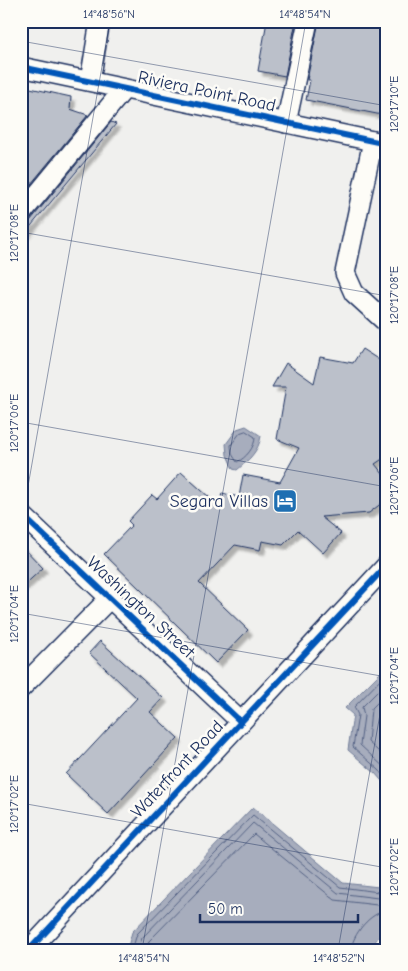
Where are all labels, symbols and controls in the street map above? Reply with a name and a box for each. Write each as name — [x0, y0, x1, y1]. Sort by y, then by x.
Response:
text: 14°48'56"N — [83, 7, 135, 21]
text: 14°48'54"N — [279, 7, 331, 21]
street label: Riviera Point Road — [136, 67, 278, 116]
text: 120°17'10"E — [387, 76, 401, 132]
text: 120°17'08"E — [7, 204, 21, 262]
text: 120°17'08"E — [387, 266, 401, 324]
text: 120°17'06"E — [7, 394, 21, 452]
text: 120°17'06"E — [387, 457, 401, 515]
hotel icon: Segara Villas — [272, 488, 298, 514]
place label: Segara Villas — [170, 491, 268, 512]
street label: Washington Street — [82, 552, 199, 663]
text: 120°17'04"E — [7, 585, 21, 643]
text: 120°17'04"E — [387, 647, 401, 705]
street label: Waterfront Road — [127, 716, 228, 823]
text: 120°17'02"E — [7, 775, 21, 833]
text: 120°17'02"E — [387, 838, 401, 896]
scale bar — [200, 891, 358, 923]
text: 50 m — [208, 900, 243, 918]
text: 14°48'54"N — [118, 951, 170, 965]
text: 14°48'52"N — [313, 951, 365, 965]

